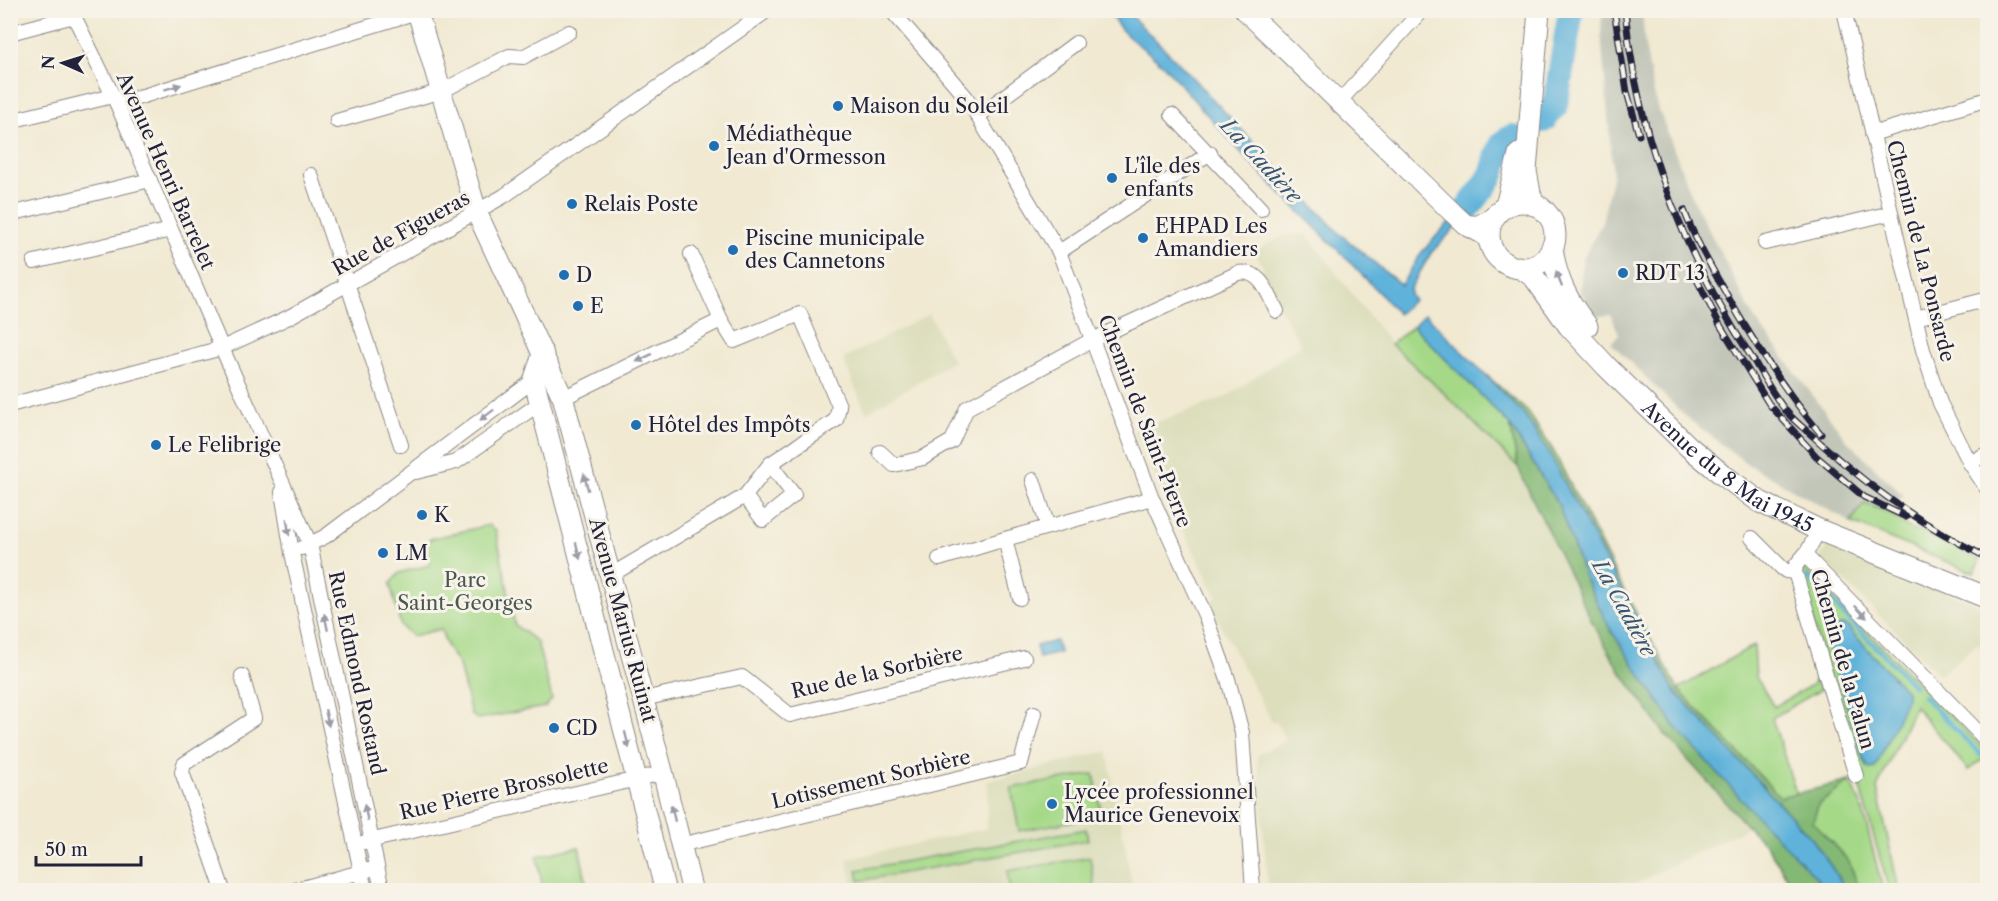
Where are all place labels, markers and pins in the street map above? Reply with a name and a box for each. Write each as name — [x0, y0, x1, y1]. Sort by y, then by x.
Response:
place label: Maison du Soleil — [850, 94, 1009, 118]
marker: Maison du Soleil — [831, 99, 845, 113]
place label: Médiathèque Jean d'Ormesson — [723, 122, 886, 169]
marker: Médiathèque Jean d'Ormesson — [707, 139, 721, 153]
place label: L'île des enfants — [1124, 154, 1200, 201]
marker: L'île des enfants — [1105, 171, 1119, 185]
place label: Relais Poste — [584, 192, 698, 216]
marker: Relais Poste — [565, 197, 579, 211]
place label: EHPAD Les Amandiers — [1154, 214, 1267, 261]
place label: Piscine municipale des Cannetons — [745, 226, 925, 273]
marker: EHPAD Les Amandiers — [1136, 231, 1150, 245]
marker: Piscine municipale des Cannetons — [726, 243, 740, 257]
place label: RDT 13 — [1635, 261, 1705, 285]
place label: D — [576, 263, 592, 287]
marker: RDT 13 — [1616, 266, 1630, 280]
marker: D — [557, 268, 571, 282]
place label: E — [590, 294, 604, 318]
marker: E — [571, 299, 585, 313]
place label: Hôtel des Impôts — [648, 413, 810, 437]
marker: Hôtel des Impôts — [629, 418, 643, 432]
place label: Le Felibrige — [168, 433, 281, 457]
marker: Le Felibrige — [149, 438, 163, 452]
place label: K — [434, 503, 451, 527]
marker: K — [415, 508, 429, 522]
place label: LM — [395, 541, 428, 565]
marker: LM — [376, 546, 390, 560]
place label: CD — [566, 716, 598, 740]
marker: CD — [547, 721, 561, 735]
place label: Lycée professionnel Maurice Genevoix — [1064, 780, 1254, 827]
marker: Lycée professionnel Maurice Genevoix — [1045, 797, 1059, 811]

